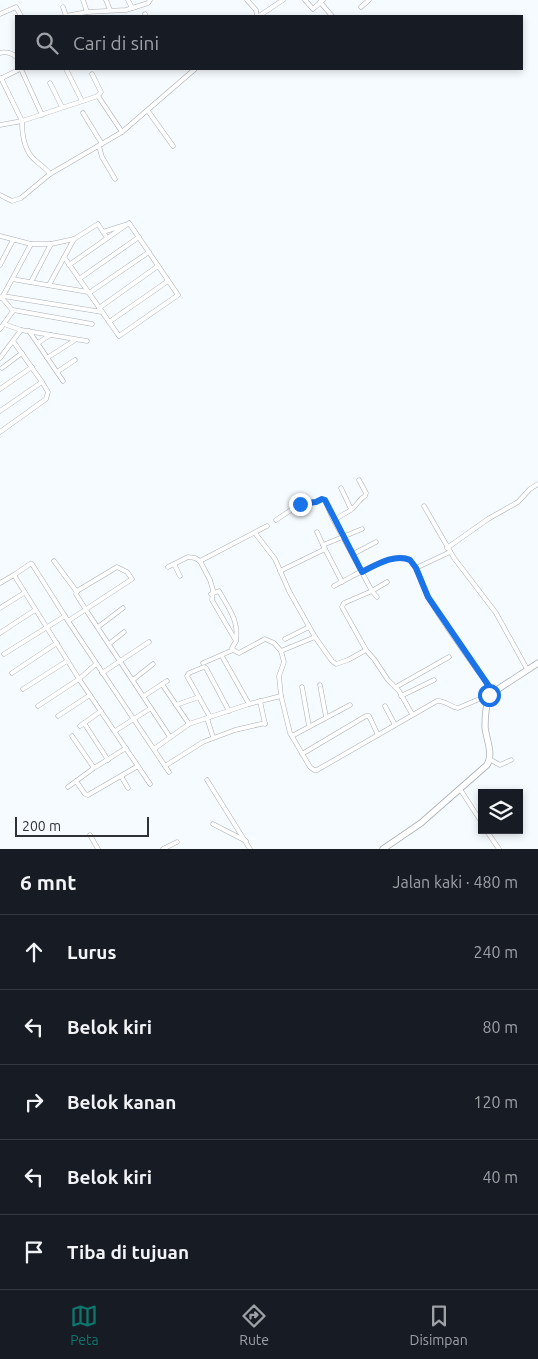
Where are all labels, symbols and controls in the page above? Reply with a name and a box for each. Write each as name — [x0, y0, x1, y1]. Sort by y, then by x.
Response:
search box — [15, 15, 523, 70]
icon: search — [33, 29, 61, 57]
text: Cari di sini — [73, 32, 159, 54]
route end — [289, 493, 312, 516]
route start — [478, 684, 501, 707]
map controls — [478, 789, 523, 834]
button: layers — [478, 789, 523, 834]
scale bar — [15, 814, 149, 837]
text: 200 m — [22, 818, 61, 834]
text: 6 mnt — [20, 870, 76, 894]
text: Jalan kaki · 480 m — [393, 873, 518, 891]
icon: ahead — [20, 938, 48, 966]
text: Lurus — [67, 941, 116, 963]
text: 240 m — [473, 943, 518, 961]
icon: left — [20, 1013, 48, 1041]
text: Belok kiri — [67, 1016, 152, 1038]
text: 80 m — [482, 1018, 518, 1036]
icon: right — [20, 1088, 48, 1116]
text: Belok kanan — [67, 1091, 176, 1113]
text: 120 m — [473, 1093, 518, 1111]
icon: left — [20, 1163, 48, 1191]
text: Belok kiri — [67, 1166, 152, 1188]
text: 40 m — [482, 1168, 518, 1186]
icon: arrive — [20, 1238, 48, 1266]
text: Tiba di tujuan — [67, 1241, 189, 1263]
tab: Peta — [70, 1302, 99, 1348]
tab: Rute — [239, 1302, 269, 1348]
tab: Disimpan — [410, 1302, 468, 1348]

